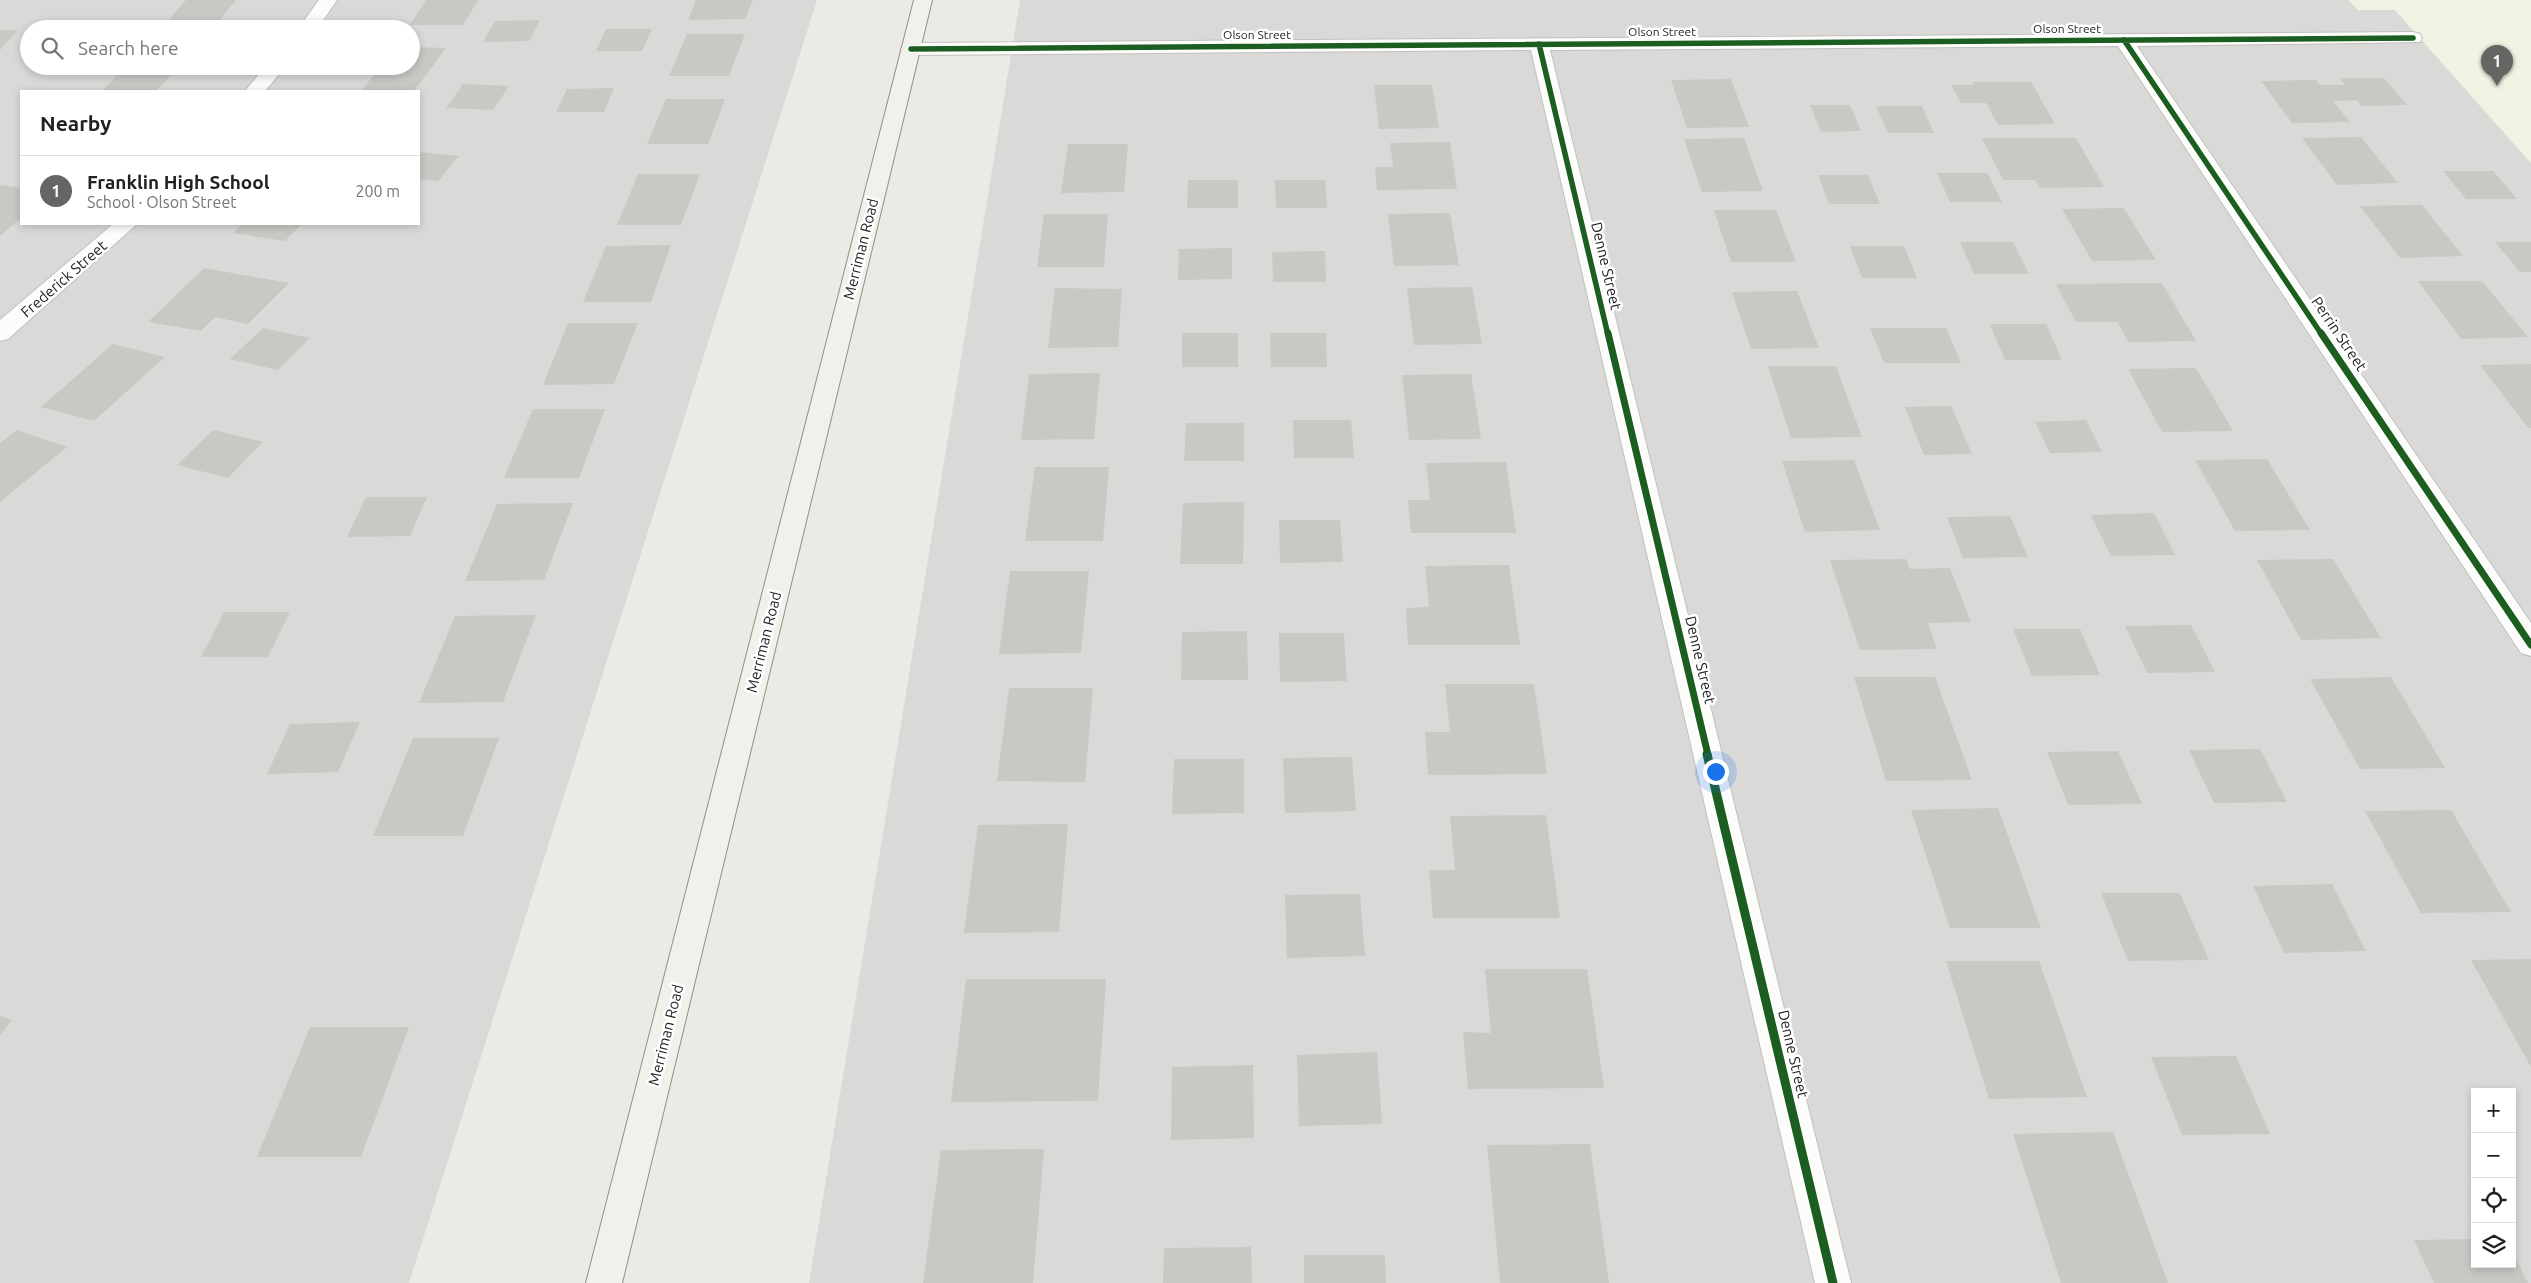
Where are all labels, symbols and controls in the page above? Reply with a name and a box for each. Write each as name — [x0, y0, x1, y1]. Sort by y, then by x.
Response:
search box — [20, 20, 420, 75]
street label: Olson Street — [2033, 22, 2101, 35]
street label: Olson Street — [1628, 25, 1696, 38]
street label: Olson Street — [1223, 28, 1291, 41]
icon: search — [38, 34, 66, 62]
text: Search here — [78, 37, 178, 59]
pin: 1 — [2481, 45, 2513, 86]
text: Nearby — [40, 111, 111, 135]
text: Franklin High School — [87, 171, 269, 193]
text: 1 — [51, 182, 61, 200]
text: 200 m — [355, 182, 400, 200]
text: School · Olson Street — [87, 193, 237, 211]
street label: Merriman Road — [840, 197, 881, 301]
street label: Denne Street — [1588, 220, 1625, 312]
street label: Frederick Street — [17, 237, 110, 320]
street label: Perrin Street — [2308, 293, 2371, 374]
street label: Merriman Road — [743, 590, 784, 694]
street label: Denne Street — [1682, 614, 1719, 706]
your location — [1703, 759, 1729, 785]
street label: Merriman Road — [645, 983, 686, 1087]
street label: Denne Street — [1775, 1008, 1812, 1100]
map controls — [2471, 1088, 2516, 1268]
button: + — [2471, 1088, 2516, 1133]
button: − — [2471, 1133, 2516, 1178]
button: locate — [2471, 1178, 2516, 1223]
button: layers — [2471, 1223, 2516, 1268]

